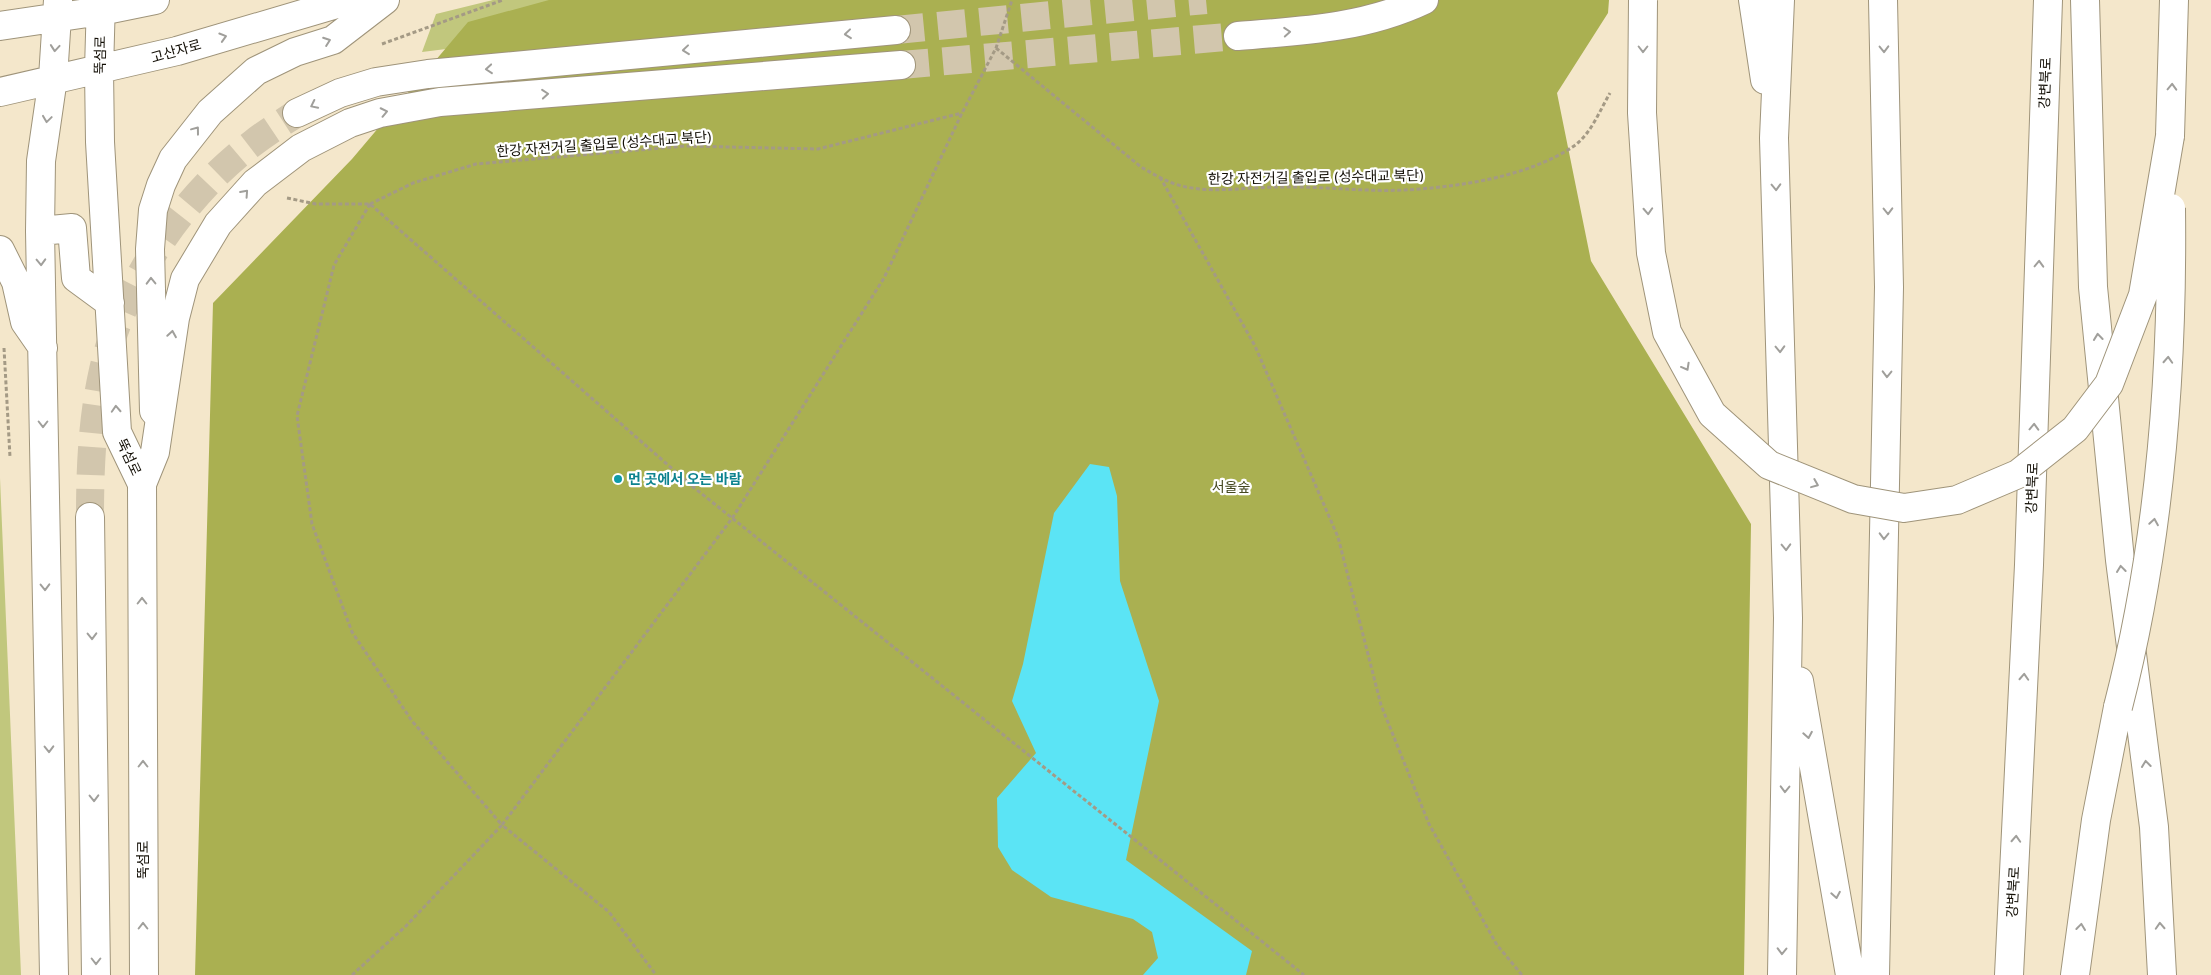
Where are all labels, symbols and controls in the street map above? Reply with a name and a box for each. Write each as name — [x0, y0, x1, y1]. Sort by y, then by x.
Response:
one-way arrow — [1283, 26, 1291, 37]
one-way arrow — [843, 29, 851, 40]
one-way arrow — [219, 33, 227, 43]
street label: 뚝섬로 — [93, 35, 110, 74]
street label: 고산자로 — [149, 37, 204, 68]
one-way arrow — [322, 37, 331, 47]
one-way arrow — [682, 44, 690, 55]
one-way arrow — [50, 45, 61, 53]
one-way arrow — [1638, 45, 1648, 53]
one-way arrow — [1879, 45, 1890, 53]
street label: 강변북로 — [2037, 57, 2056, 109]
one-way arrow — [485, 64, 493, 75]
one-way arrow — [2166, 83, 2177, 91]
one-way arrow — [541, 88, 549, 99]
one-way arrow — [311, 99, 320, 109]
one-way arrow — [379, 108, 388, 118]
one-way arrow — [42, 115, 52, 124]
one-way arrow — [190, 127, 198, 136]
street label: 한강 자전거길 출입로 (성수대교 북단) — [496, 129, 712, 162]
street label: 한강 자전거길 출입로 (성수대교 북단) — [1208, 168, 1424, 189]
one-way arrow — [1770, 183, 1781, 191]
one-way arrow — [239, 189, 248, 198]
one-way arrow — [1643, 207, 1654, 215]
one-way arrow — [1883, 208, 1893, 215]
one-way arrow — [36, 258, 46, 266]
one-way arrow — [2034, 260, 2044, 268]
one-way arrow — [145, 277, 156, 285]
one-way arrow — [167, 330, 177, 339]
one-way arrow — [2093, 333, 2104, 341]
one-way arrow — [1775, 346, 1786, 354]
one-way arrow — [2162, 355, 2173, 363]
one-way arrow — [1680, 362, 1690, 371]
one-way arrow — [1882, 370, 1893, 378]
one-way arrow — [110, 405, 121, 413]
one-way arrow — [38, 421, 48, 429]
one-way arrow — [2029, 423, 2039, 430]
street label: 뚝섬로 — [112, 437, 144, 479]
street label: 강변북로 — [2024, 462, 2043, 514]
place label: 먼 곳에서 오는 바람 — [628, 472, 742, 489]
marker: 먼 곳에서 오는 바람 — [612, 473, 624, 485]
one-way arrow — [1811, 478, 1819, 488]
park label: 서울숲 — [1212, 480, 1250, 497]
one-way arrow — [2148, 517, 2158, 526]
one-way arrow — [1879, 532, 1889, 540]
one-way arrow — [1781, 544, 1791, 551]
one-way arrow — [2117, 564, 2127, 573]
one-way arrow — [40, 583, 51, 591]
one-way arrow — [137, 597, 147, 605]
one-way arrow — [87, 632, 97, 640]
one-way arrow — [2018, 672, 2029, 680]
one-way arrow — [1803, 730, 1813, 739]
one-way arrow — [44, 746, 54, 754]
one-way arrow — [138, 760, 148, 768]
one-way arrow — [2141, 760, 2152, 768]
one-way arrow — [1780, 786, 1790, 793]
one-way arrow — [89, 795, 99, 803]
one-way arrow — [2011, 835, 2021, 842]
street label: 뚝섬로 — [136, 841, 153, 879]
street label: 강변북로 — [2005, 866, 2024, 918]
one-way arrow — [1831, 890, 1841, 899]
one-way arrow — [138, 922, 148, 930]
one-way arrow — [2075, 922, 2086, 930]
one-way arrow — [2155, 922, 2166, 930]
one-way arrow — [1777, 948, 1788, 956]
one-way arrow — [91, 958, 101, 965]

